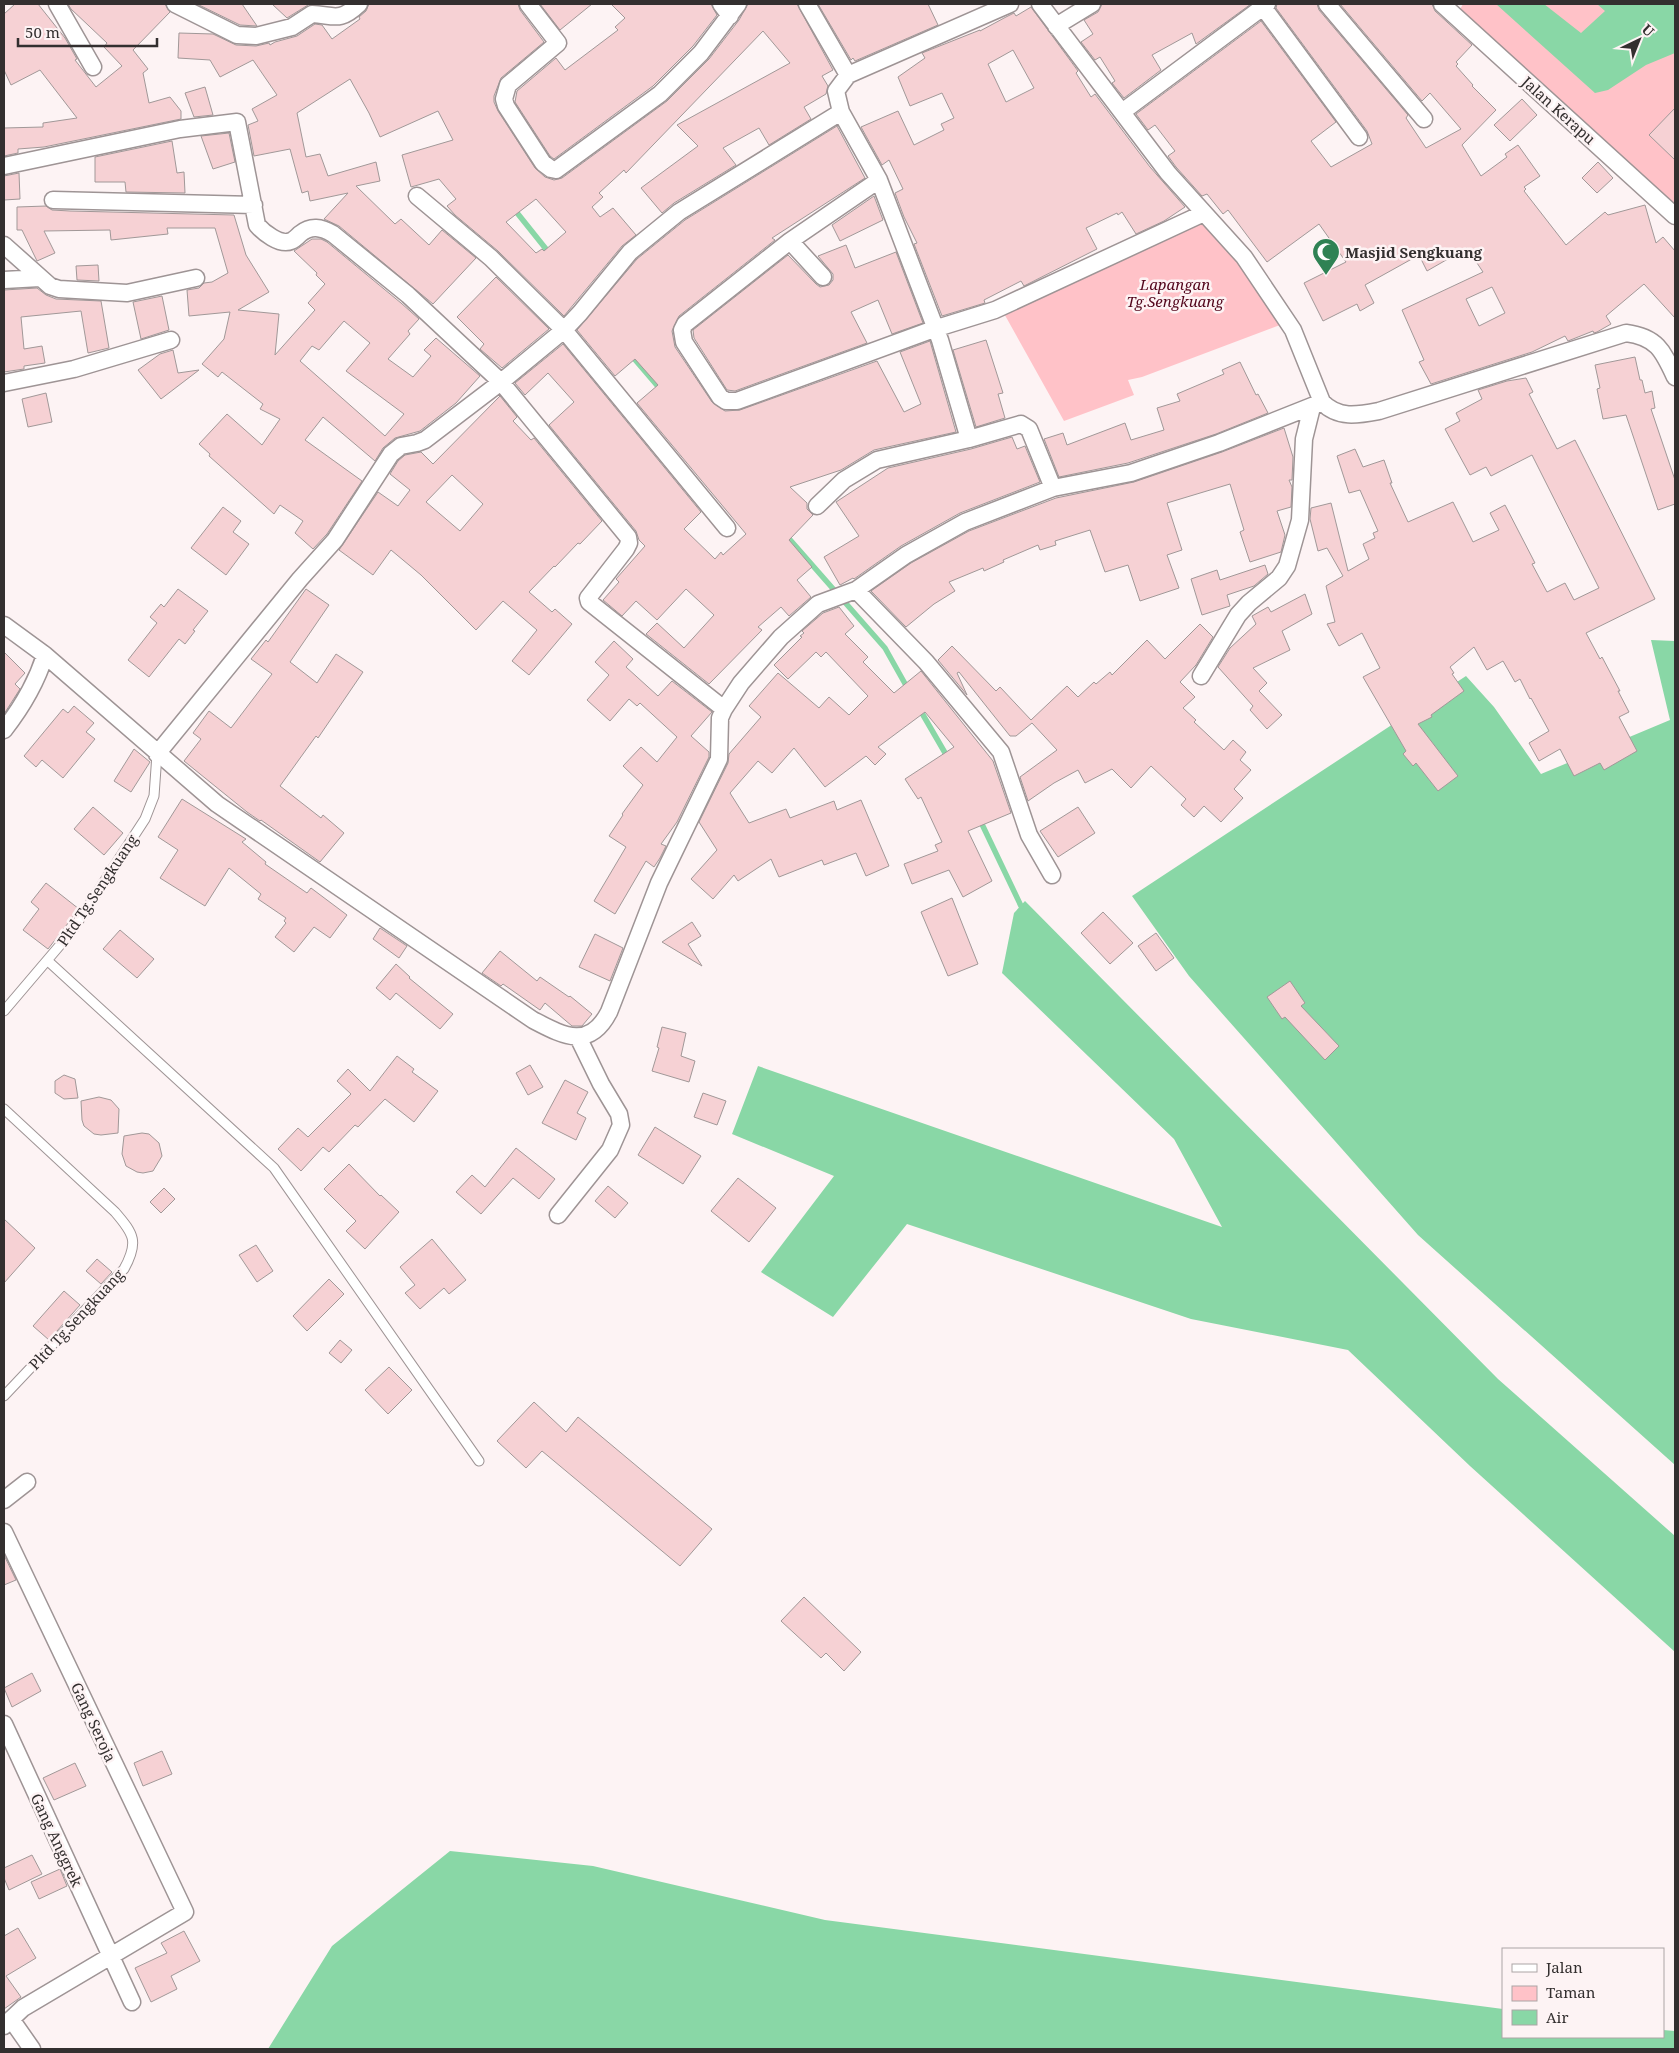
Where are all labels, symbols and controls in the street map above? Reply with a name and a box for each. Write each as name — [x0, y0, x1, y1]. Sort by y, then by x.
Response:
scale bar — [18, 15, 156, 47]
north arrow — [1614, 15, 1664, 65]
text: U — [1638, 20, 1659, 41]
text: 50 m — [25, 22, 60, 42]
street label: Jalan Kerapu — [1517, 71, 1600, 149]
mosque icon: Masjid Sengkuang — [1311, 237, 1341, 276]
place label: Masjid Sengkuang — [1345, 242, 1483, 262]
park label: Lapangan Tg.Sengkuang — [1126, 274, 1224, 311]
street label: Pltd Tg.Sengkuang — [52, 830, 142, 950]
street label: Pltd Tg.Sengkuang — [24, 1264, 128, 1374]
street label: Gang Seroja — [67, 1679, 121, 1765]
street label: Gang Anggrek — [27, 1790, 88, 1890]
legend — [1502, 1948, 1664, 2038]
text: Jalan — [1545, 1957, 1583, 1977]
text: Taman — [1546, 1982, 1596, 2002]
text: Air — [1546, 2007, 1568, 2027]

